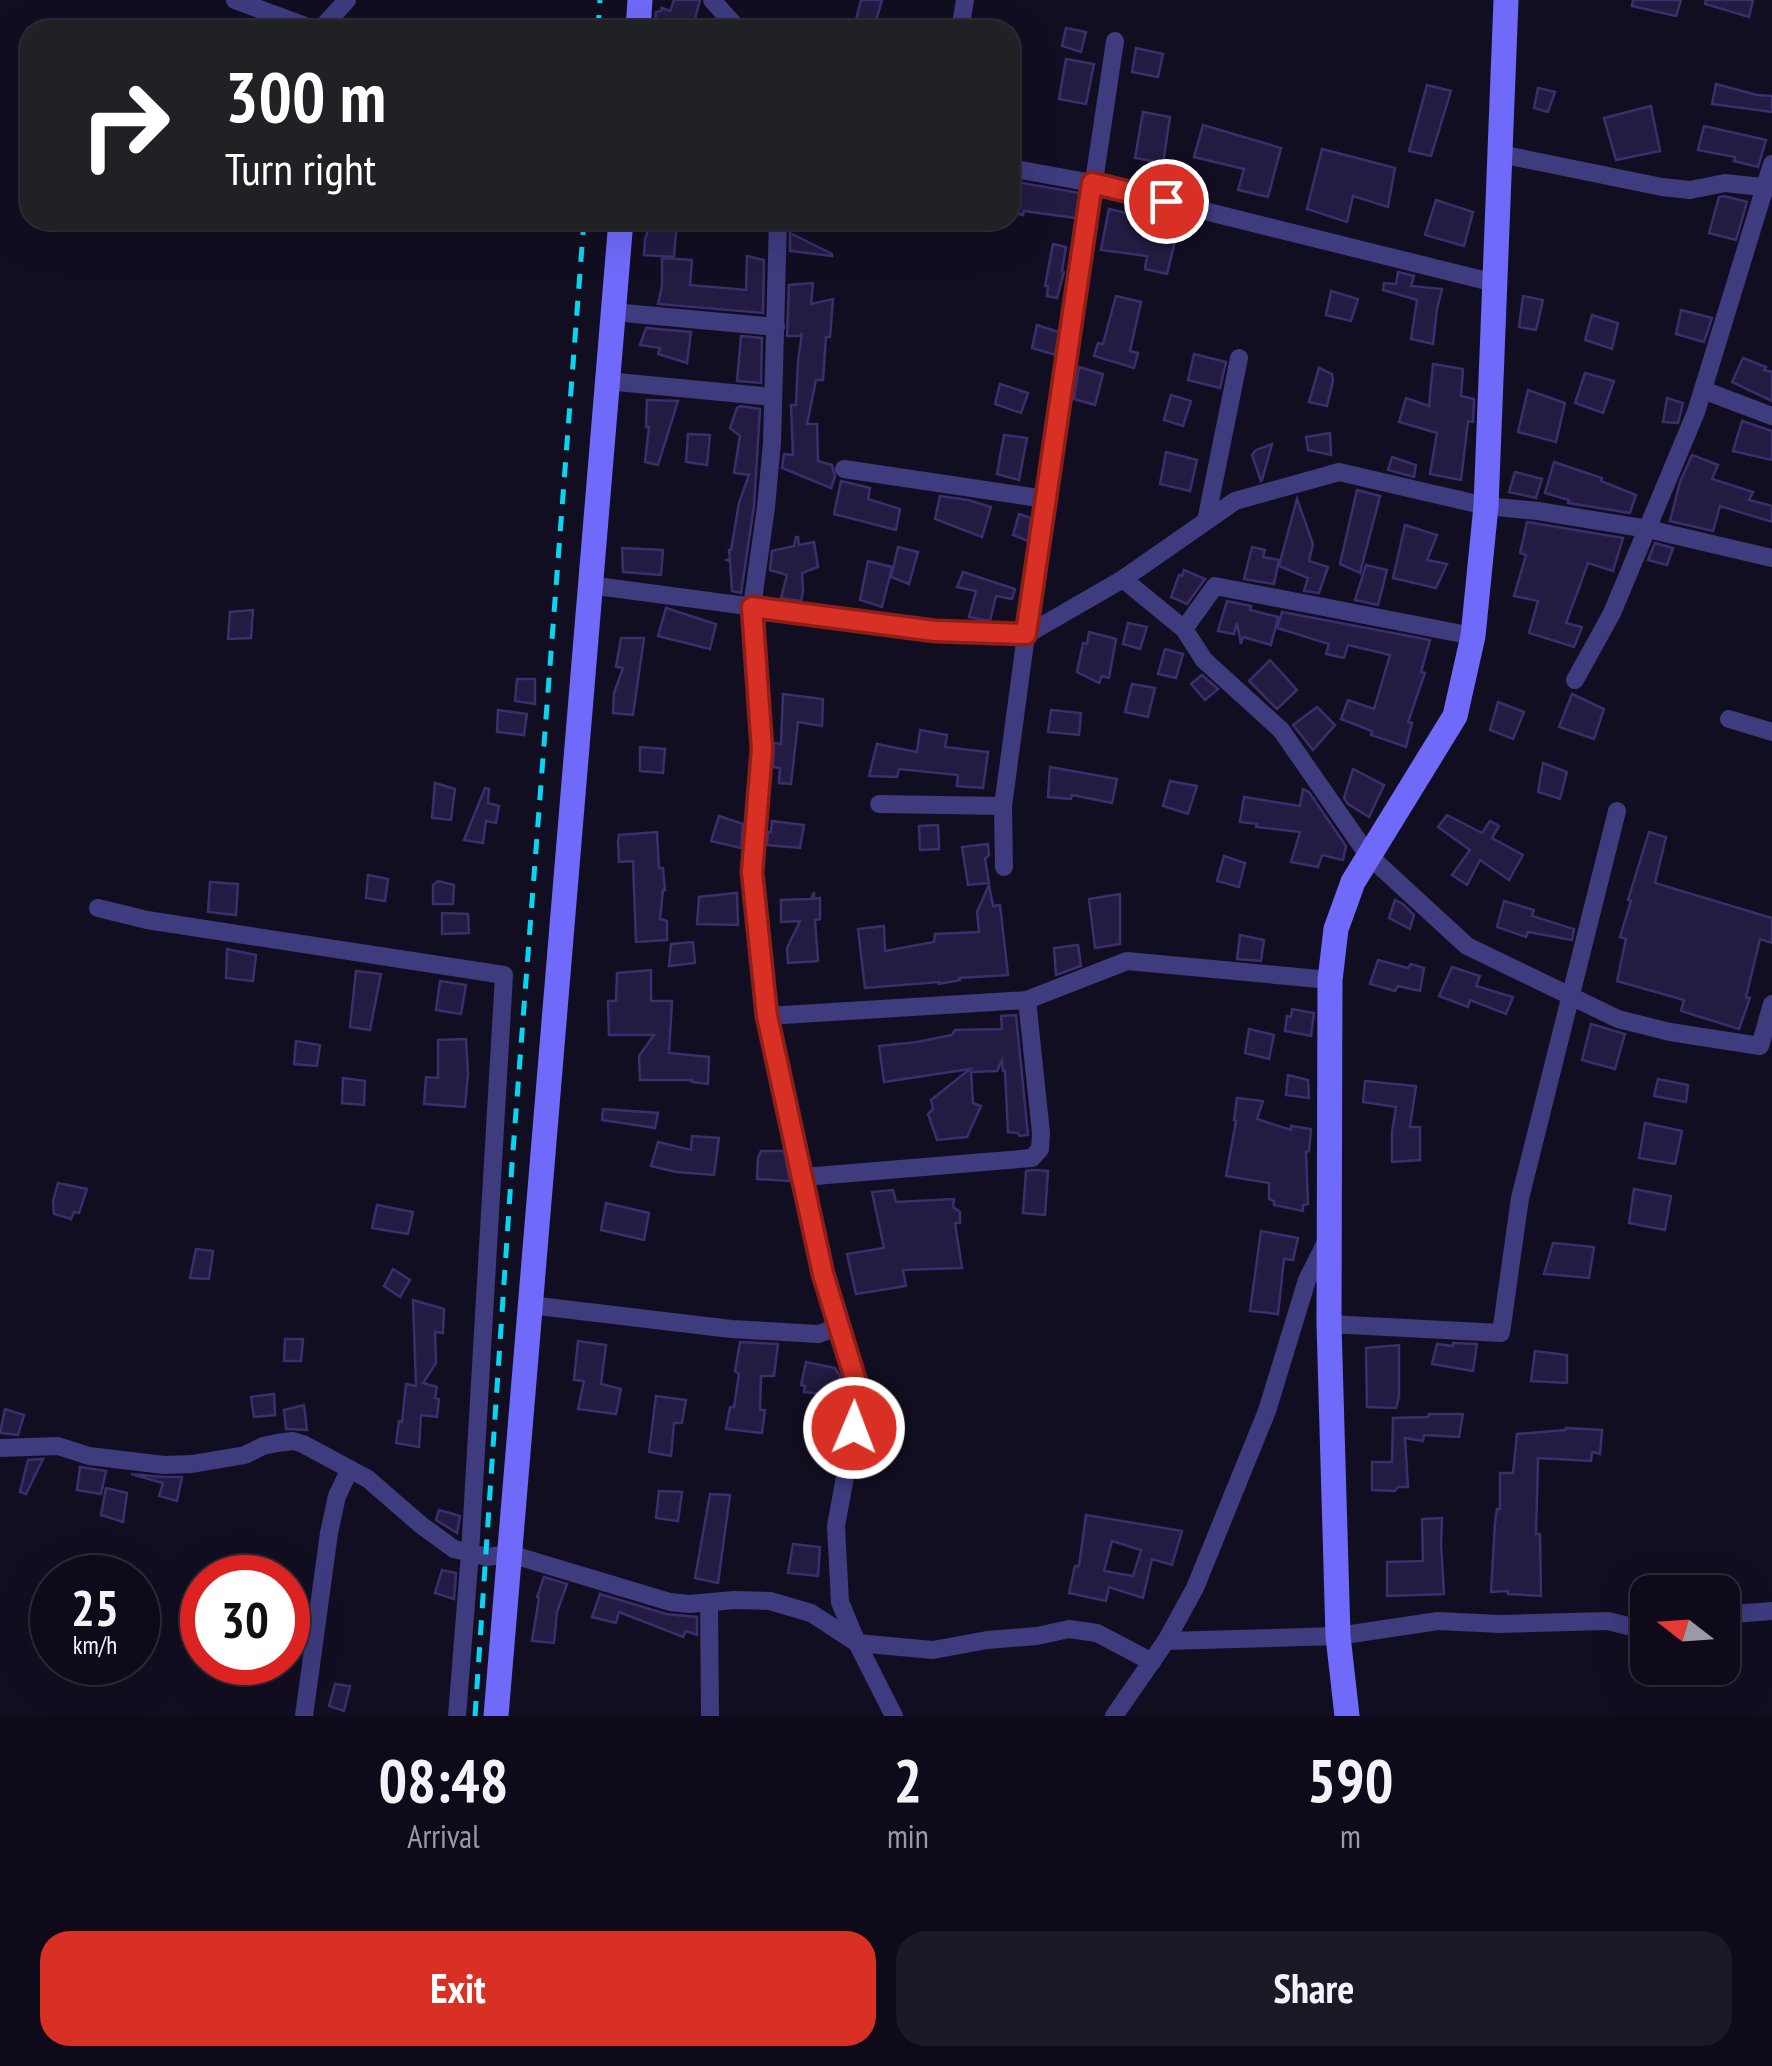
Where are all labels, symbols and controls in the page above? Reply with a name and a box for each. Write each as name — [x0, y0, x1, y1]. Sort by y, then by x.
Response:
text: 300 m — [225, 51, 386, 141]
icon: right — [60, 60, 190, 190]
text: Turn right — [225, 139, 376, 197]
pin — [1124, 159, 1209, 244]
icon: arrive — [1139, 174, 1194, 229]
position arrow — [802, 1376, 906, 1480]
speed limit sign: 30 — [180, 1555, 310, 1685]
text: 25 — [71, 1575, 119, 1640]
north arrow — [1630, 1575, 1740, 1685]
map controls — [1630, 1575, 1740, 1685]
text: km/h — [73, 1629, 117, 1661]
text: 08:48 — [379, 1741, 508, 1819]
text: 2 — [894, 1741, 922, 1819]
text: 590 — [1307, 1741, 1393, 1819]
text: Arrival — [407, 1815, 480, 1857]
text: min — [887, 1815, 929, 1857]
text: m — [1340, 1815, 1361, 1857]
button: Exit — [40, 1931, 876, 2046]
button: Share — [896, 1931, 1732, 2046]

